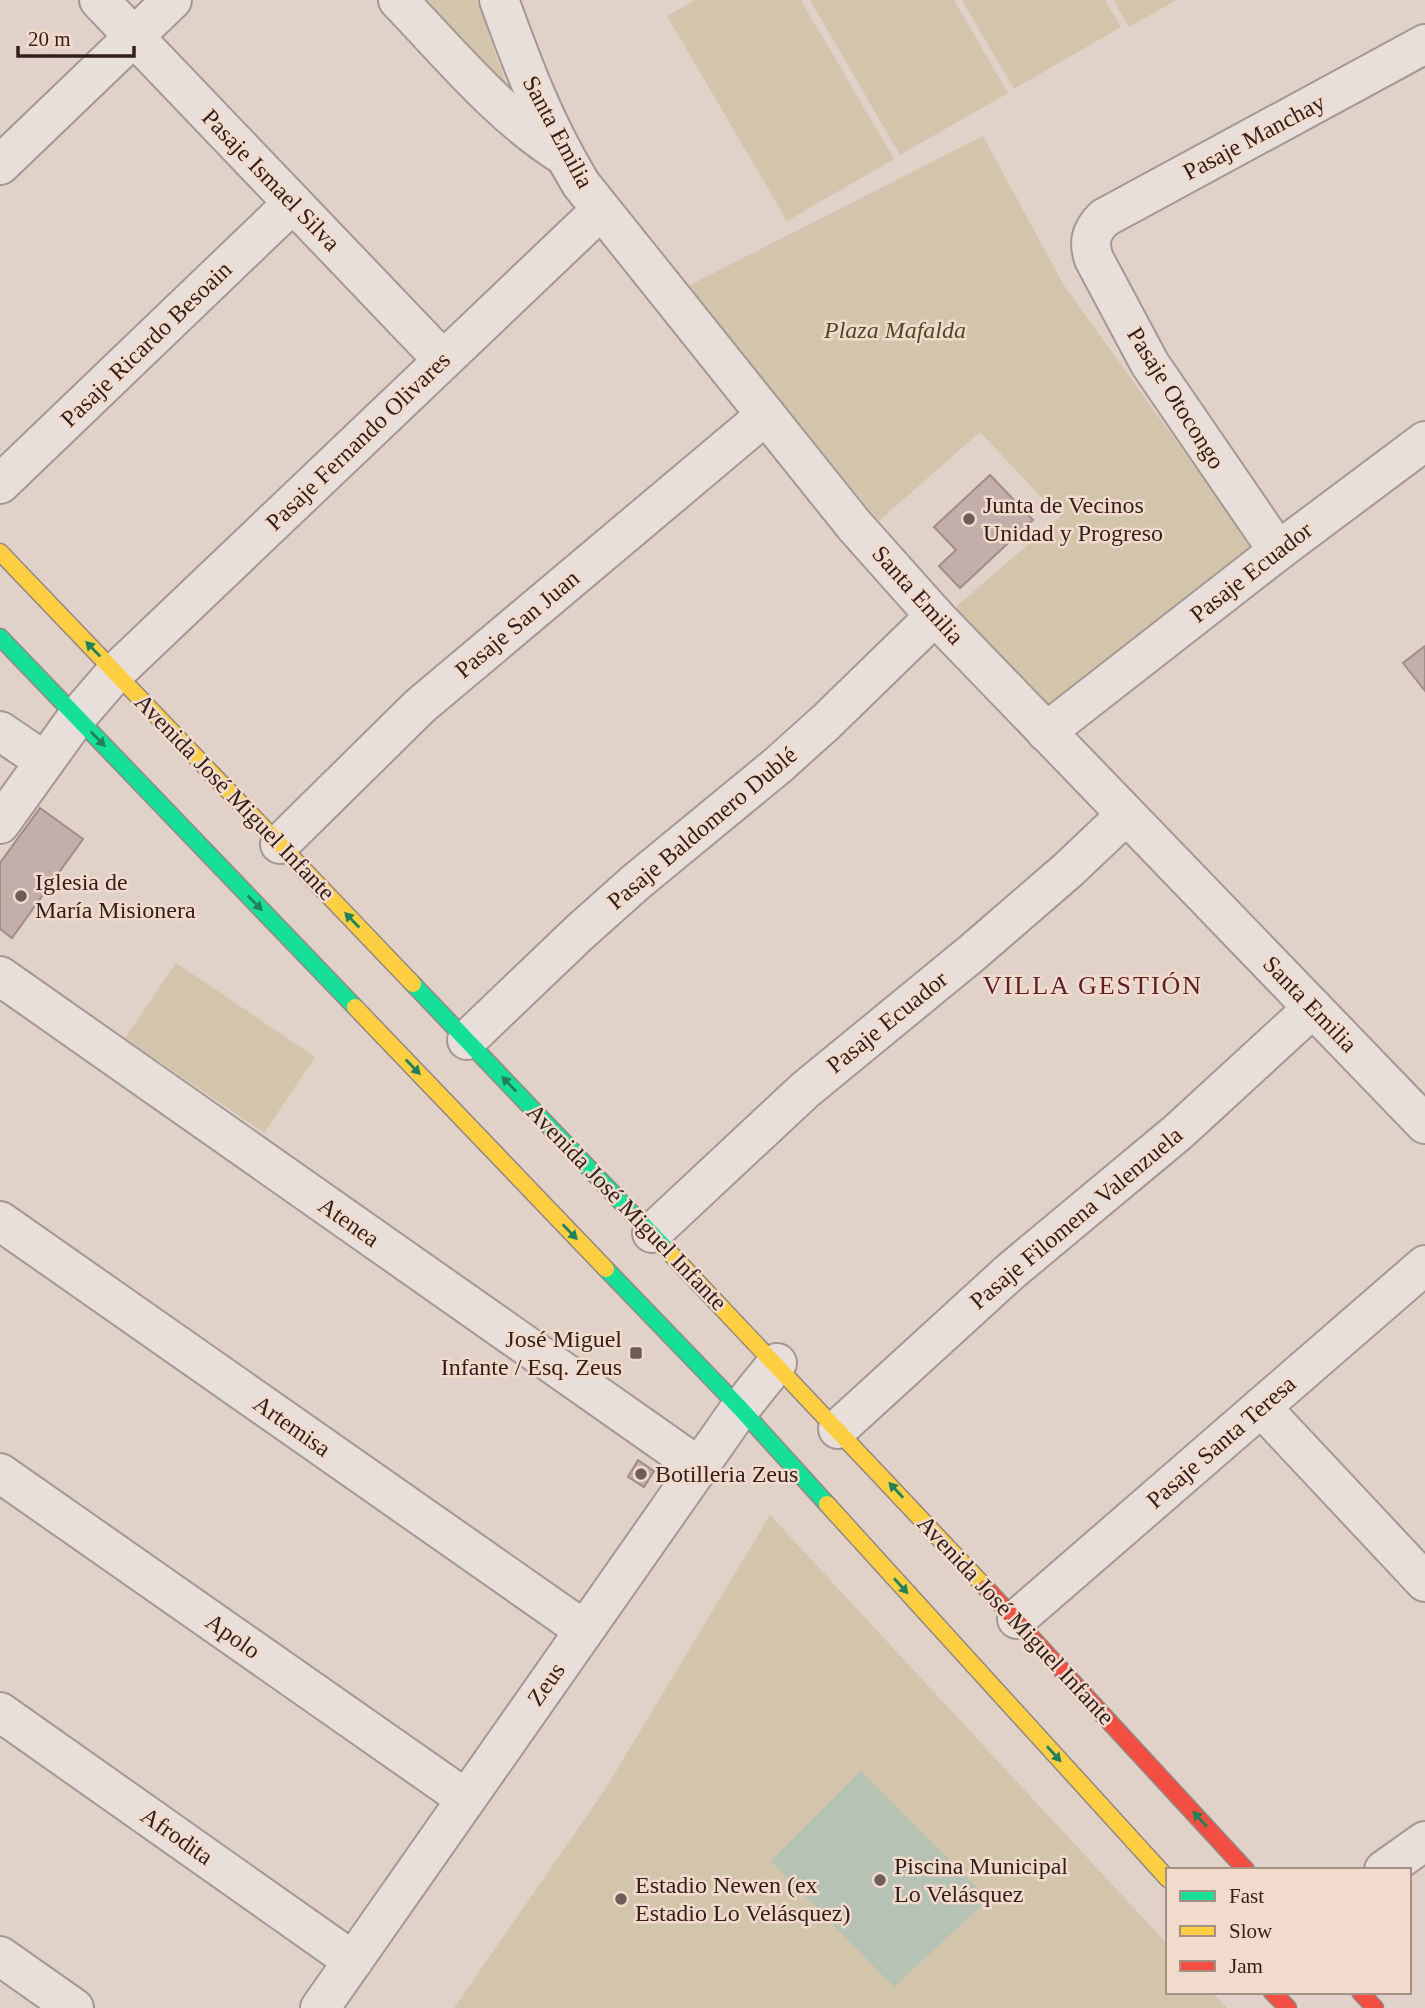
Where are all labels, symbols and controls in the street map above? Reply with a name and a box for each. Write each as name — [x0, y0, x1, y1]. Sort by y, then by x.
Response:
scale bar — [18, 14, 133, 58]
text: 20 m — [28, 27, 71, 51]
street label: Santa Emilia — [518, 71, 599, 193]
street label: Pasaje Manchay — [1179, 89, 1329, 185]
street label: Pasaje Ismael Silva — [197, 104, 345, 256]
street label: Pasaje Ricardo Besoain — [55, 256, 237, 432]
park label: Plaza Mafalda — [823, 317, 966, 343]
street label: Pasaje Otocongo — [1122, 322, 1230, 474]
street label: Pasaje Fernando Olivares — [261, 346, 455, 536]
place label: Junta de Vecinos Unidad y Progreso — [983, 492, 1163, 546]
marker: Junta de Vecinos Unidad y Progreso — [961, 511, 977, 527]
street label: Pasaje Ecuador — [1185, 516, 1317, 628]
street label: Santa Emilia — [867, 540, 969, 650]
street label: Pasaje San Juan — [450, 565, 584, 683]
one-way arrow — [85, 641, 101, 658]
street label: Avenida José Miguel Infante — [130, 689, 340, 905]
one-way arrow — [90, 730, 106, 747]
street label: Pasaje Baldomero Dublé — [602, 741, 802, 915]
place label: Iglesia de María Misionera — [35, 869, 196, 923]
marker: Iglesia de María Misionera — [13, 888, 29, 904]
one-way arrow — [247, 894, 263, 911]
one-way arrow — [344, 912, 360, 929]
street label: Santa Emilia — [1258, 951, 1362, 1058]
street label: Pasaje Ecuador — [822, 966, 952, 1078]
district label: VILLA GESTIÓN — [983, 971, 1203, 1000]
one-way arrow — [404, 1059, 421, 1076]
one-way arrow — [502, 1076, 518, 1093]
street label: Avenida José Miguel Infante — [522, 1099, 732, 1315]
street label: Pasaje Filomena Valenzuela — [965, 1121, 1188, 1314]
street label: Atenea — [314, 1192, 385, 1252]
one-way arrow — [562, 1223, 579, 1240]
place label: José Miguel Infante / Esq. Zeus — [441, 1326, 622, 1380]
marker: José Miguel Infante / Esq. Zeus — [628, 1345, 644, 1361]
street label: Pasaje Santa Teresa — [1141, 1370, 1301, 1514]
street label: Artemisa — [249, 1390, 336, 1462]
place label: Botilleria Zeus — [655, 1461, 798, 1487]
marker: Botilleria Zeus — [633, 1466, 649, 1482]
one-way arrow — [888, 1482, 904, 1499]
street label: Avenida José Miguel Infante — [912, 1510, 1120, 1730]
one-way arrow — [893, 1577, 909, 1595]
street label: Apolo — [201, 1608, 265, 1664]
street label: Zeus — [522, 1657, 570, 1711]
one-way arrow — [1046, 1745, 1062, 1763]
street label: Afrodita — [136, 1802, 218, 1870]
one-way arrow — [1192, 1811, 1208, 1828]
place label: Piscina Municipal Lo Velásquez — [894, 1853, 1068, 1907]
legend — [1166, 1868, 1411, 1994]
place label: Estadio Newen (ex Estadio Lo Velásquez) — [635, 1872, 851, 1926]
marker: Piscina Municipal Lo Velásquez — [872, 1872, 888, 1888]
text: Fast — [1229, 1884, 1264, 1908]
marker: Estadio Newen (ex Estadio Lo Velásquez) — [613, 1891, 629, 1907]
text: Slow — [1229, 1919, 1273, 1943]
text: Jam — [1229, 1954, 1263, 1978]

